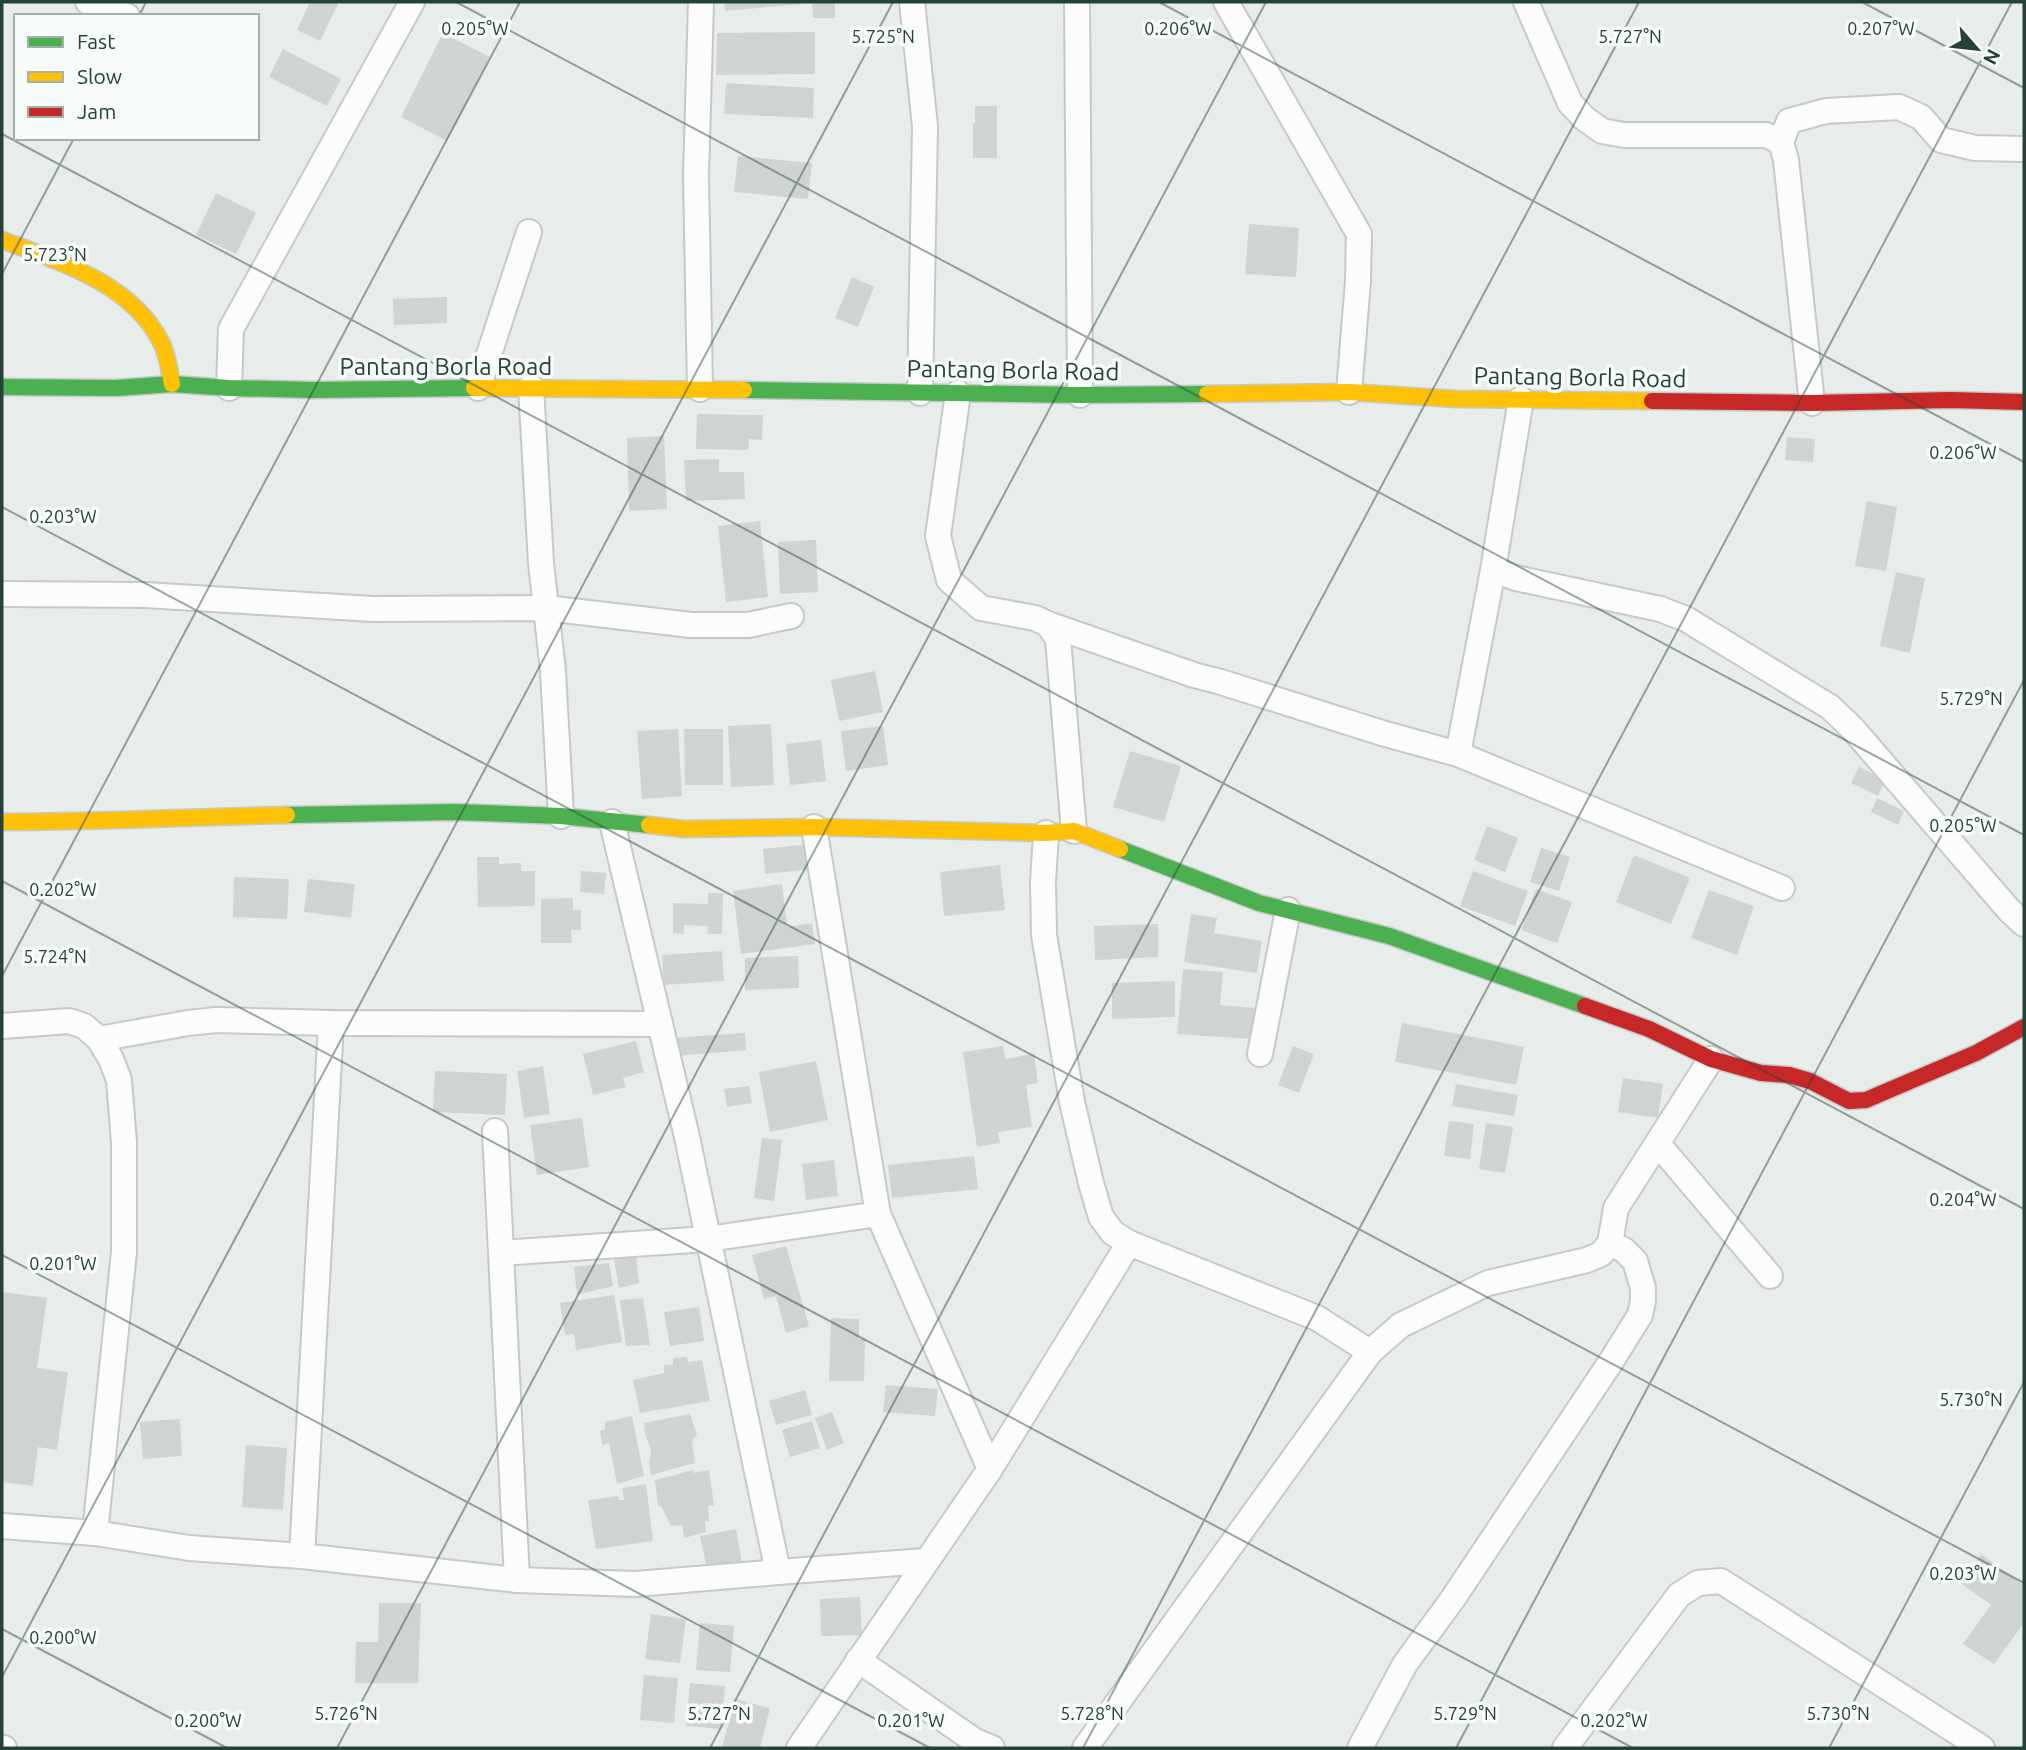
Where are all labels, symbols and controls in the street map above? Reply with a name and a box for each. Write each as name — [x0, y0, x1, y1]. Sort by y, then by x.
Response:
legend — [14, 14, 259, 140]
north arrow — [1942, 14, 2012, 84]
text: 0.205°W — [441, 18, 509, 38]
text: 0.206°W — [1144, 18, 1212, 38]
text: 0.207°W — [1847, 18, 1915, 38]
text: 5.725°N — [851, 26, 915, 46]
text: 5.727°N — [1598, 26, 1662, 46]
text: Fast — [77, 29, 115, 53]
text: N — [1979, 46, 2005, 68]
text: Slow — [77, 64, 122, 88]
text: Jam — [77, 99, 116, 123]
text: 5.723°N — [23, 244, 87, 264]
street label: Pantang Borla Road — [340, 353, 552, 380]
street label: Pantang Borla Road — [906, 355, 1120, 385]
street label: Pantang Borla Road — [1473, 362, 1687, 392]
text: 0.206°W — [1929, 442, 1997, 462]
text: 0.203°W — [29, 506, 97, 526]
text: 5.729°N — [1939, 688, 2003, 708]
text: 0.205°W — [1929, 815, 1997, 835]
text: 0.202°W — [29, 879, 97, 899]
text: 5.724°N — [23, 946, 87, 966]
text: 0.204°W — [1929, 1189, 1997, 1209]
text: 0.201°W — [29, 1253, 97, 1273]
text: 5.730°N — [1939, 1389, 2003, 1409]
text: 0.203°W — [1929, 1563, 1997, 1583]
text: 0.200°W — [29, 1627, 97, 1647]
text: 5.726°N — [314, 1703, 378, 1723]
text: 5.727°N — [687, 1703, 751, 1723]
text: 5.728°N — [1060, 1703, 1124, 1723]
text: 5.729°N — [1433, 1703, 1497, 1723]
text: 5.730°N — [1806, 1703, 1870, 1723]
text: 0.200°W — [174, 1710, 242, 1730]
text: 0.201°W — [877, 1710, 945, 1730]
text: 0.202°W — [1580, 1710, 1648, 1730]

